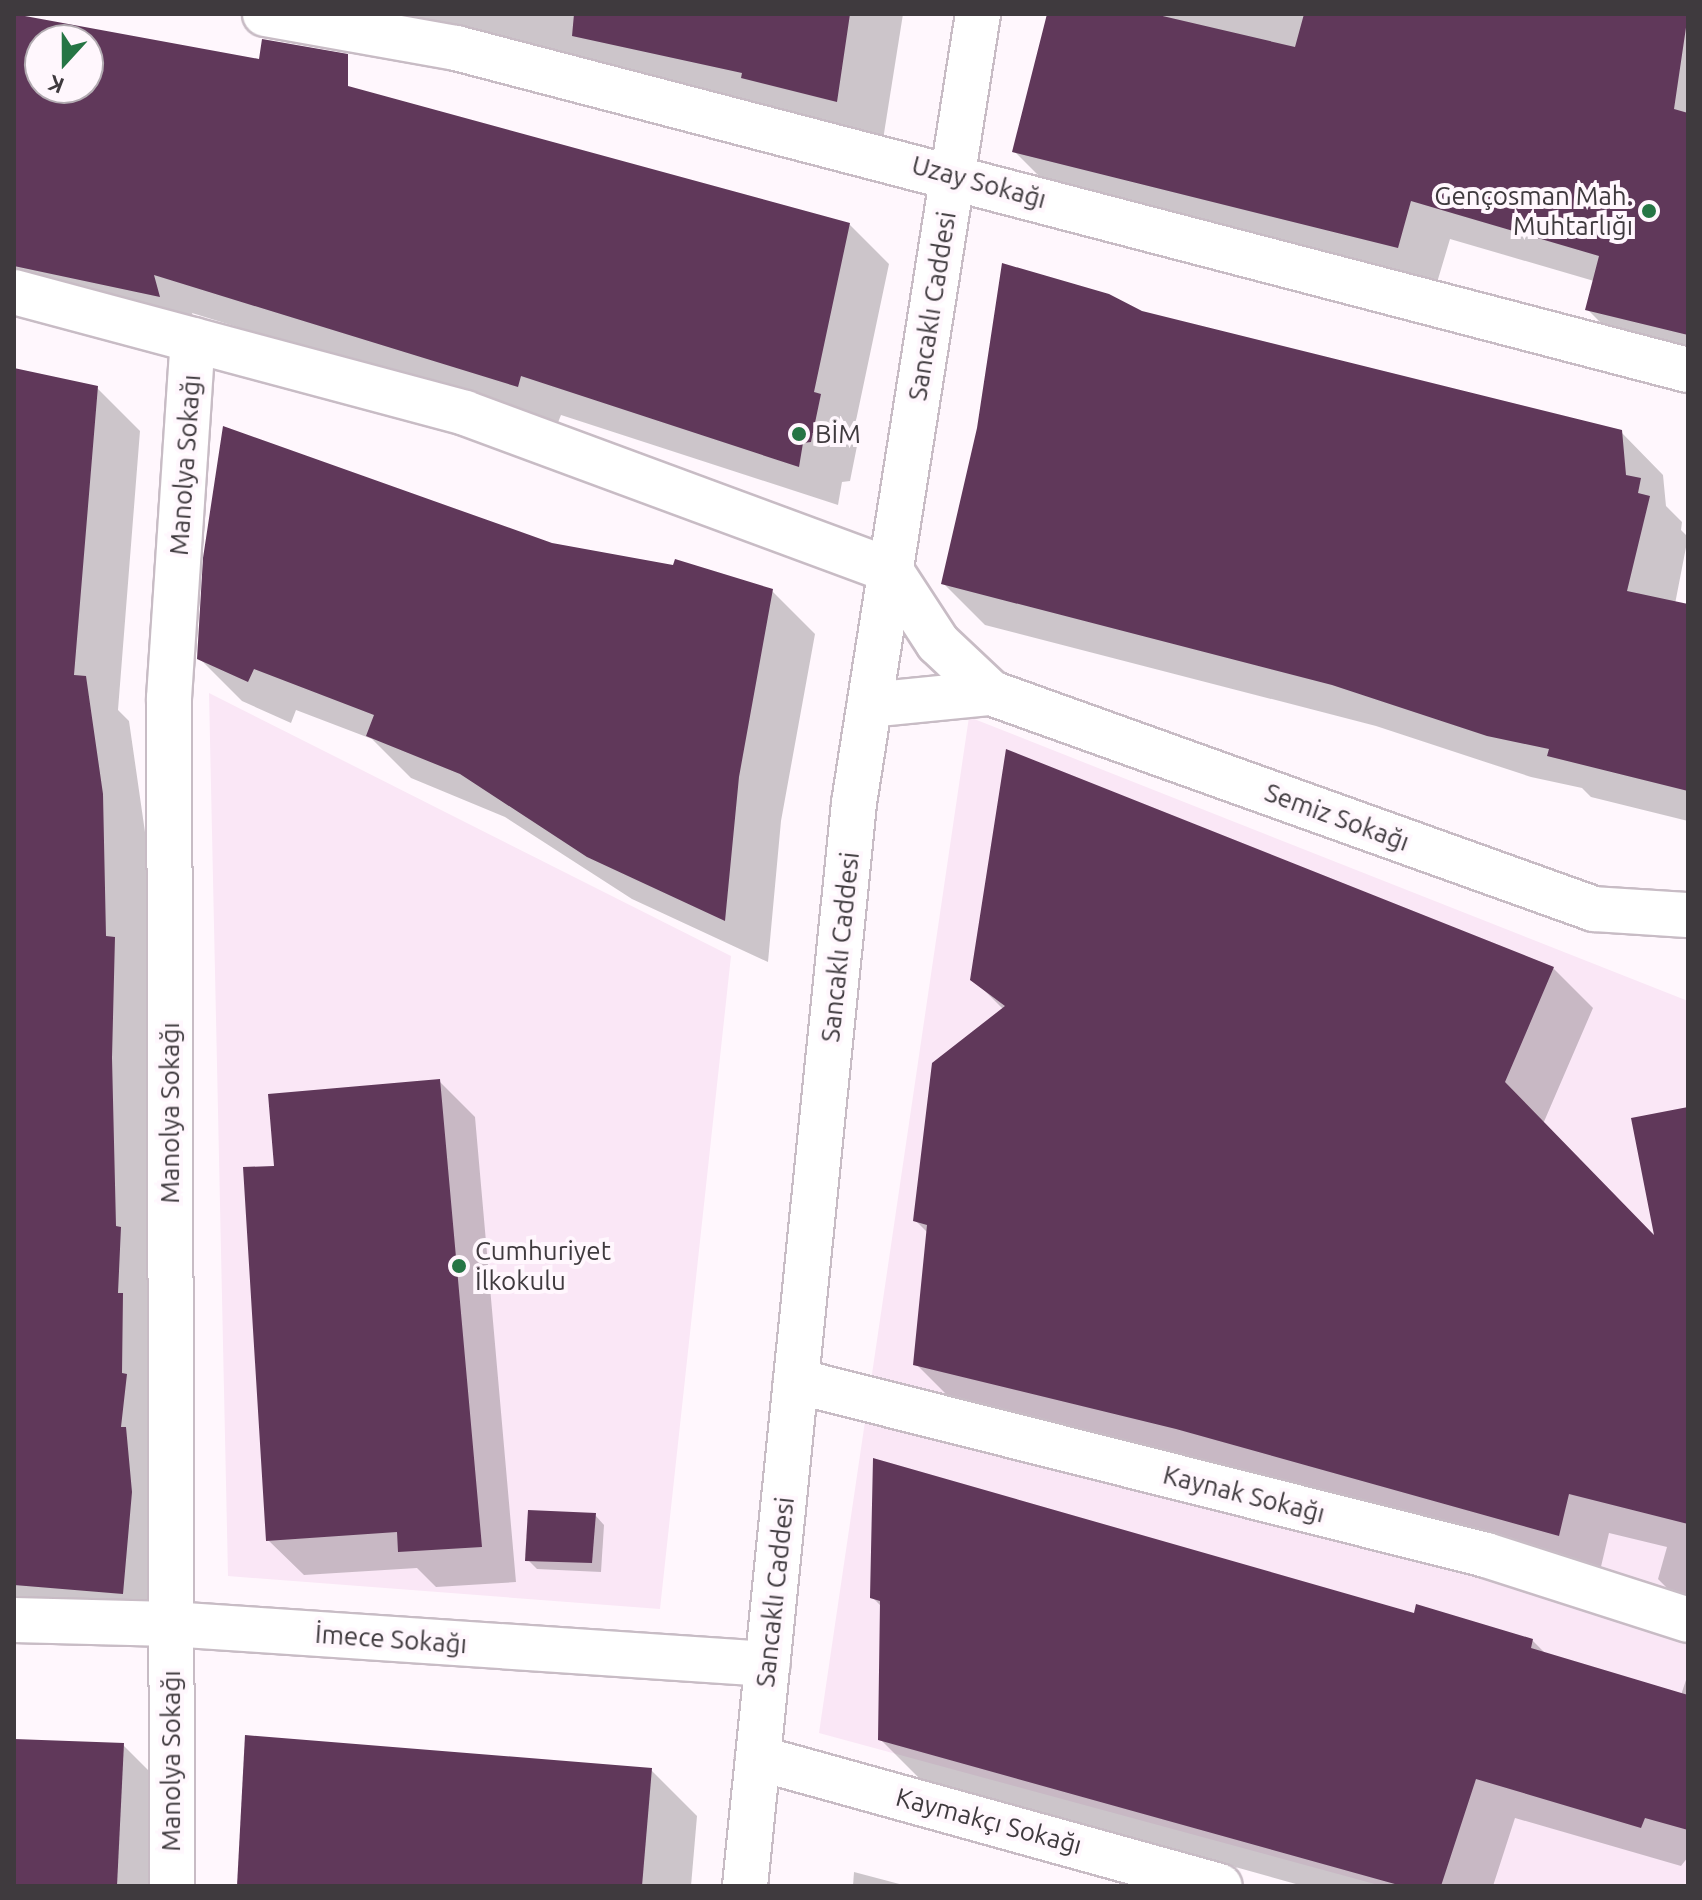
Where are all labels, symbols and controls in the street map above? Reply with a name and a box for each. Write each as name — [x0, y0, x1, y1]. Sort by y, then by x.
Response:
north arrow — [24, 24, 104, 104]
text: K — [45, 71, 67, 99]
street label: Uzay Sokağı — [908, 149, 1050, 215]
place label: Gençosman Mah. Muhtarlığı — [1434, 180, 1633, 242]
marker: Gençosman Mah. Muhtarlığı — [1640, 202, 1658, 220]
street label: Sancaklı Caddesi — [902, 209, 962, 403]
street label: Manolya Sokağı — [163, 374, 207, 556]
place label: BİM — [815, 418, 861, 450]
marker: BİM — [790, 425, 808, 443]
street label: Semiz Sokağı — [1261, 776, 1413, 858]
street label: Sancaklı Caddesi — [814, 850, 866, 1044]
street label: Manolya Sokağı — [154, 1022, 186, 1204]
place label: Cumhuriyet İlkokulu — [475, 1235, 611, 1296]
marker: Cumhuriyet İlkokulu — [450, 1257, 468, 1275]
street label: Kaynak Sokağı — [1160, 1459, 1328, 1529]
street label: Sancaklı Caddesi — [749, 1495, 801, 1689]
street label: İmece Sokağı — [314, 1618, 468, 1660]
street label: Manolya Sokağı — [155, 1670, 187, 1852]
street label: Kaymakçı Sokağı — [893, 1781, 1085, 1861]

